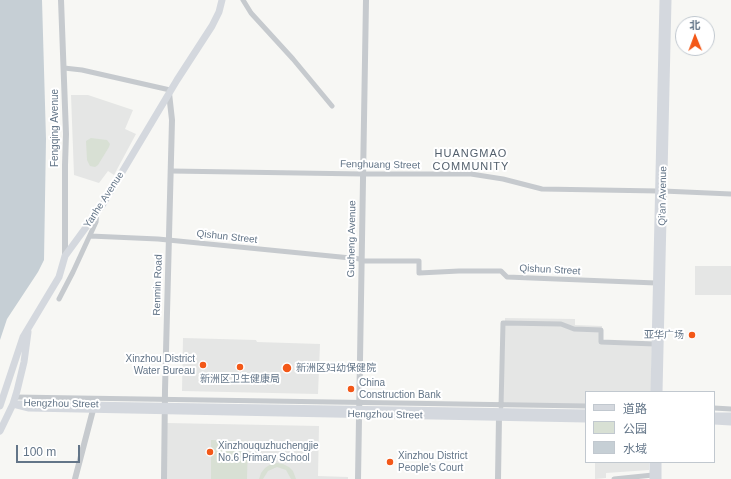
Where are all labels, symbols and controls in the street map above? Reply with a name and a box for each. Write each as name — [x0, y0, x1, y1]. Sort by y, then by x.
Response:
north arrow — [675, 16, 715, 56]
text: 北 — [689, 19, 700, 31]
street label: Fengqing Avenue — [49, 89, 61, 167]
district label: HUANGMAO COMMUNITY — [433, 147, 509, 173]
street label: Fenghuang Street — [340, 158, 420, 172]
street label: Qi'an Avenue — [656, 166, 670, 226]
street label: Yanhe Avenue — [81, 170, 127, 230]
street label: Gucheng Avenue — [345, 200, 359, 278]
street label: Qishun Street — [196, 228, 258, 246]
street label: Renmin Road — [151, 254, 165, 316]
street label: Qishun Street — [519, 262, 581, 278]
place label: 亚华广场 — [644, 329, 684, 341]
marker: 亚华广场 — [687, 330, 697, 340]
place label: Xinzhou District Water Bureau — [126, 353, 195, 376]
marker: Xinzhou District Water Bureau — [198, 360, 208, 370]
marker: 新洲区卫生健康局 — [235, 362, 245, 372]
marker: 新洲区妇幼保健院 — [281, 362, 293, 374]
place label: 新洲区妇幼保健院 — [296, 362, 376, 374]
place label: 新洲区卫生健康局 — [200, 373, 280, 385]
place label: China Construction Bank — [359, 377, 441, 400]
marker: China Construction Bank — [346, 384, 356, 394]
legend — [585, 391, 715, 463]
street label: Hengzhou Street — [23, 397, 99, 411]
text: 道路 — [623, 402, 647, 416]
street label: Hengzhou Street — [347, 408, 423, 422]
text: 公园 — [623, 422, 647, 436]
scale bar — [18, 437, 82, 463]
place label: Xinzhouquzhuchengjie No.6 Primary School — [218, 440, 319, 464]
text: 水域 — [623, 442, 647, 456]
text: 100 m — [23, 445, 56, 459]
marker: Xinzhouquzhuchengjie No.6 Primary School — [205, 447, 215, 457]
place label: Xinzhou District People's Court — [398, 450, 467, 474]
marker: Xinzhou District People's Court — [385, 457, 395, 467]

